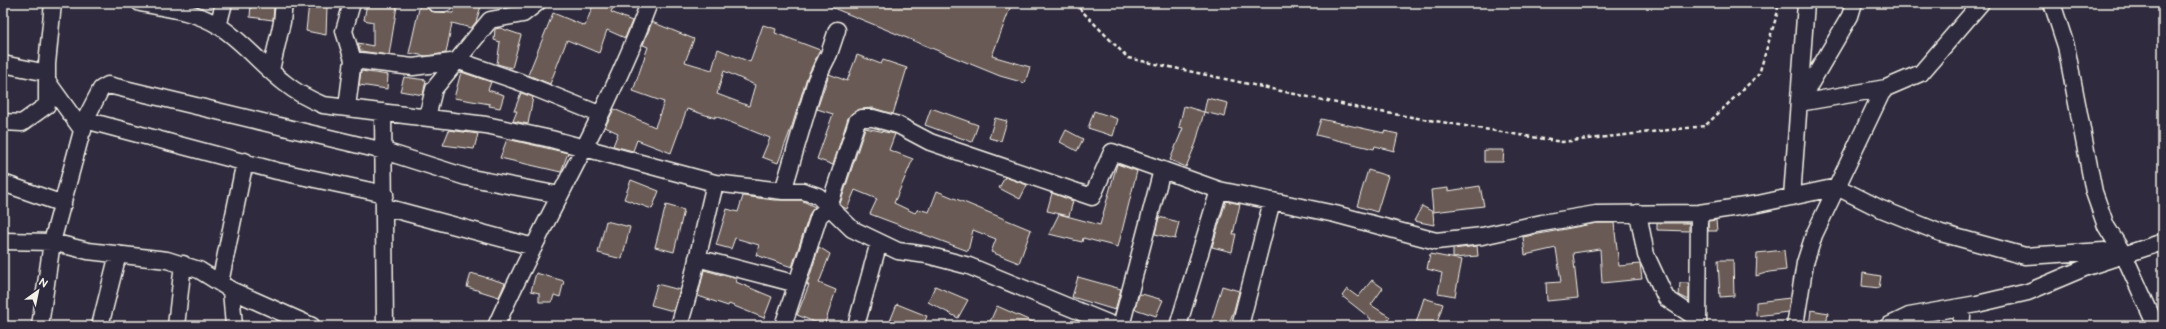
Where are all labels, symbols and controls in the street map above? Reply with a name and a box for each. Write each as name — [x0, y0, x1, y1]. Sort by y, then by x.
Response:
north arrow — [18, 271, 58, 311]
text: N — [36, 275, 50, 291]

